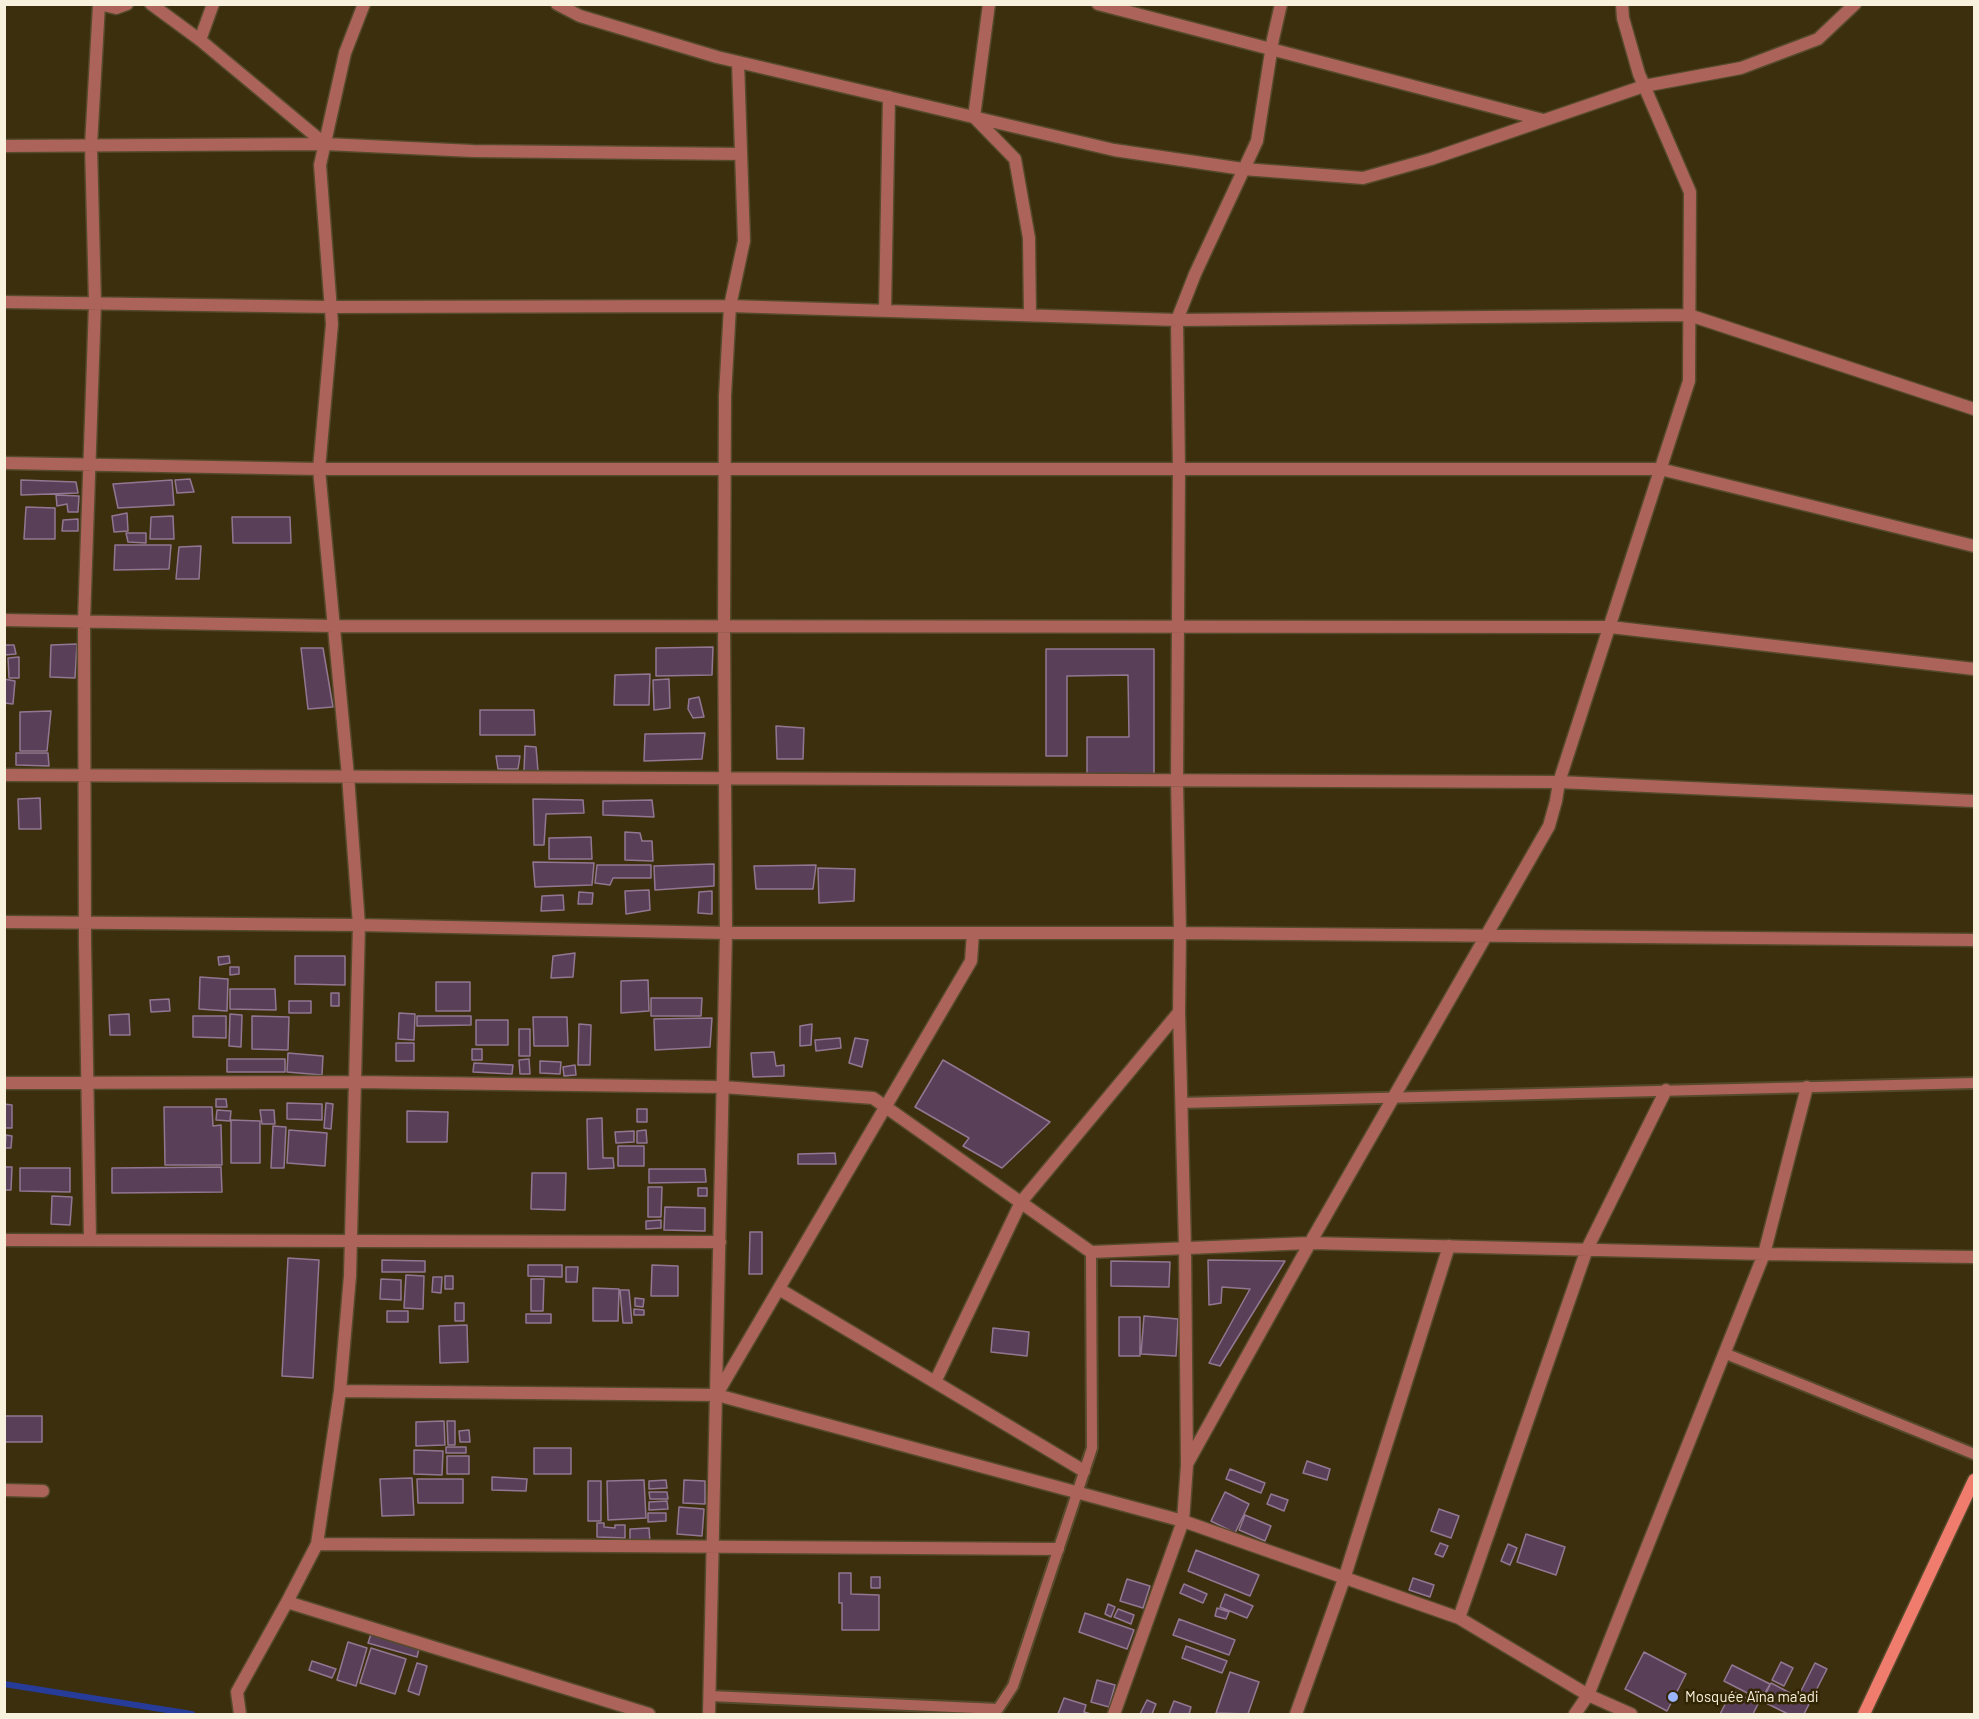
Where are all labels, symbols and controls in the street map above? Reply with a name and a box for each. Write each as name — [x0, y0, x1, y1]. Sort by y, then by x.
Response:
place label: Mosquée Aïna ma'adi — [1685, 1688, 1819, 1706]
marker: Mosquée Aïna ma'adi — [1666, 1690, 1680, 1704]

